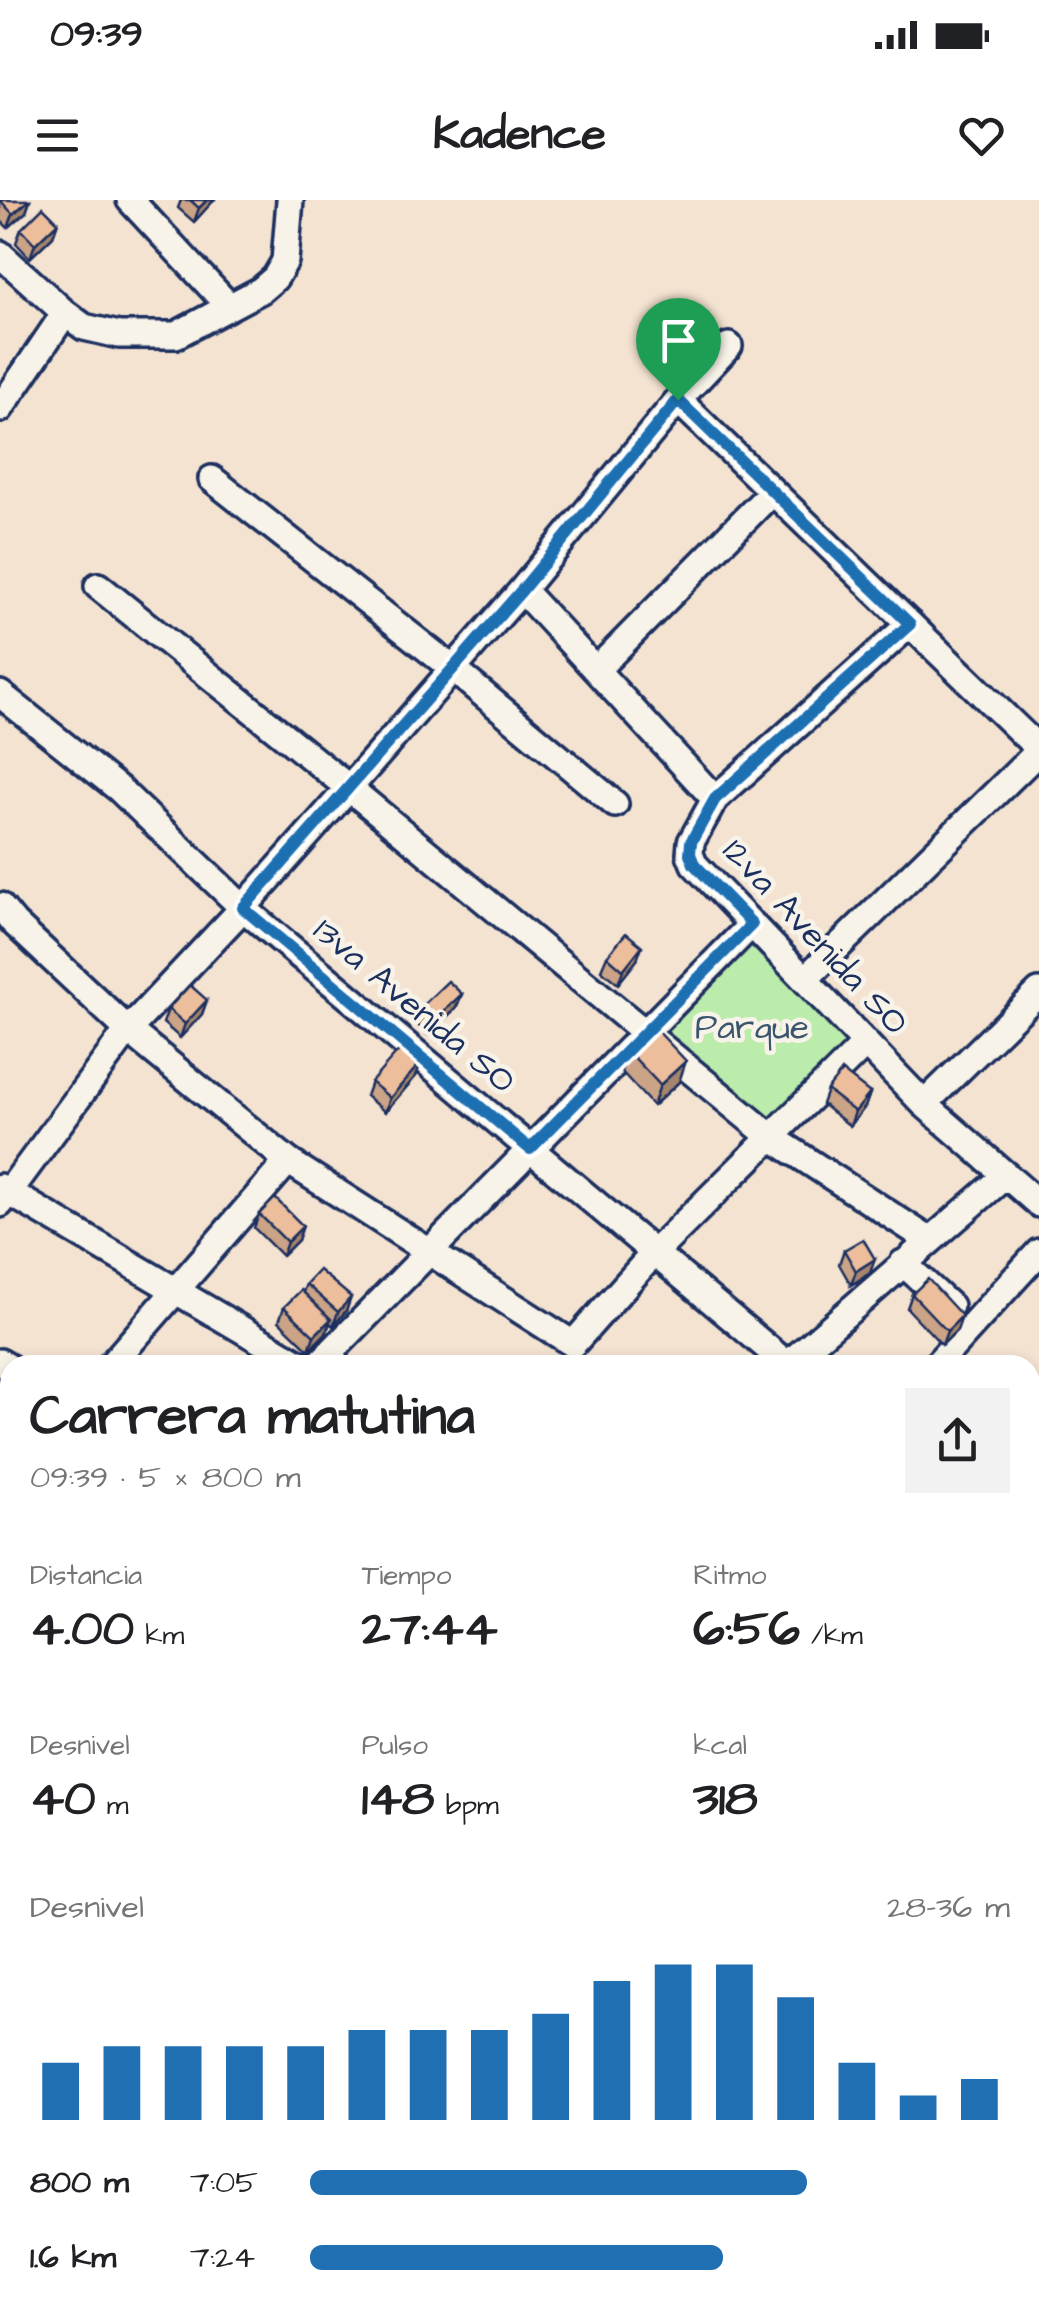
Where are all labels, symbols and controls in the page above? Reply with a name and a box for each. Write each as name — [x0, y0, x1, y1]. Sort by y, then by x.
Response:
text: 09:39 — [50, 9, 143, 61]
text: Kadence — [433, 104, 606, 166]
icon: menu — [30, 108, 85, 163]
icon: heart — [954, 108, 1009, 163]
pin — [636, 298, 721, 401]
icon: arrive — [651, 313, 706, 368]
street label: 12va Avenida SO — [711, 828, 919, 1046]
street label: 13va Avenida SO — [302, 907, 526, 1105]
park label: Parque — [695, 1003, 809, 1052]
text: Carrera matutina — [30, 1379, 475, 1455]
button: share — [905, 1388, 1010, 1493]
text: 09:39 · 5 × 800 m — [30, 1455, 301, 1500]
text: Distancia — [30, 1556, 142, 1595]
text: Tiempo — [362, 1556, 452, 1595]
text: Ritmo — [693, 1556, 766, 1595]
text: 4.00 — [30, 1595, 134, 1664]
text: 27:44 — [362, 1595, 497, 1664]
text: 6:56 — [693, 1595, 800, 1664]
text: km — [134, 1616, 184, 1655]
text: /km — [800, 1616, 863, 1655]
text: Desnivel — [30, 1726, 130, 1765]
text: Pulso — [362, 1726, 428, 1765]
text: kcal — [693, 1726, 747, 1765]
text: 40 — [30, 1765, 96, 1834]
text: 148 — [362, 1765, 435, 1834]
text: 318 — [693, 1765, 758, 1834]
text: m — [96, 1786, 129, 1825]
text: bpm — [435, 1786, 499, 1825]
text: Desnivel — [30, 1885, 144, 1930]
text: 28–36 m — [887, 1885, 1010, 1930]
text: 800 m — [30, 2160, 129, 2205]
text: 7:05 — [190, 2160, 258, 2205]
text: 1.6 km — [30, 2235, 116, 2280]
text: 7:24 — [190, 2235, 255, 2280]

